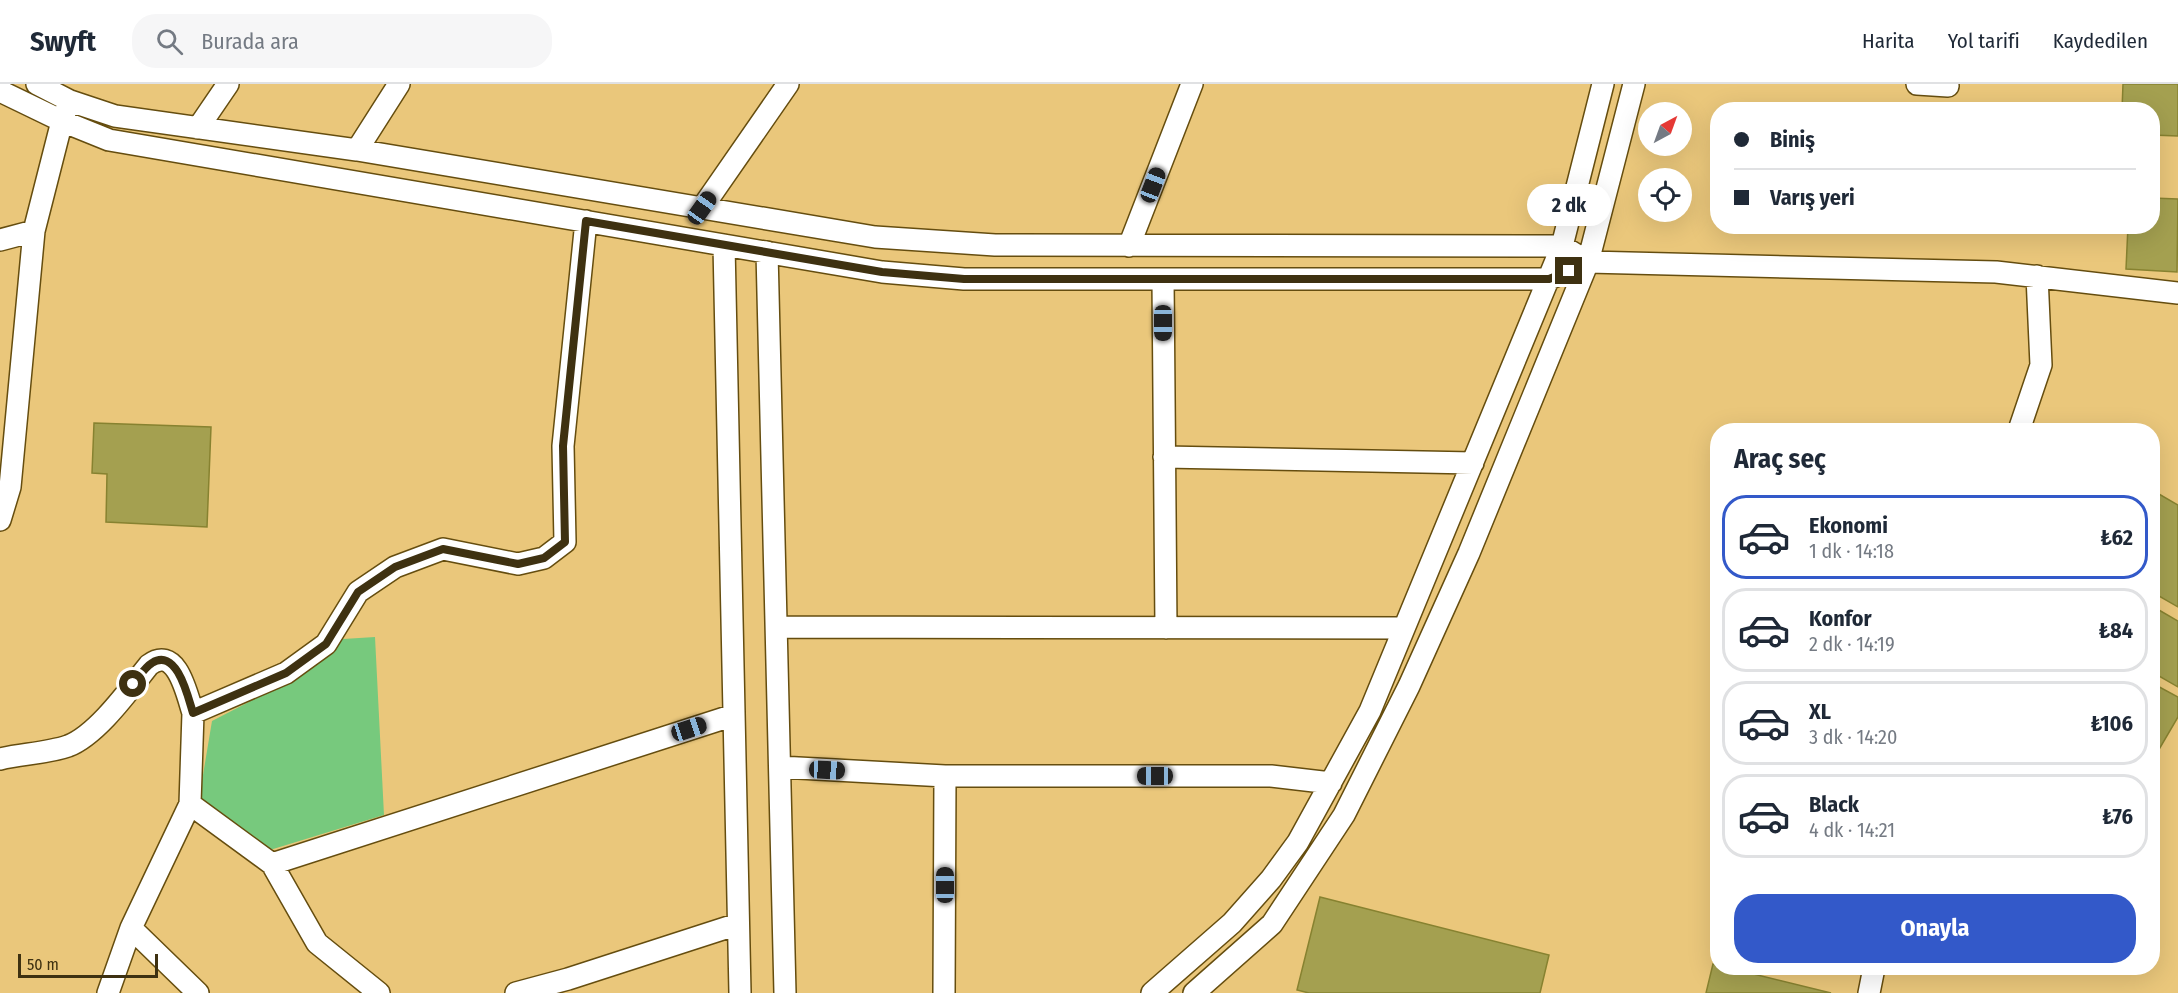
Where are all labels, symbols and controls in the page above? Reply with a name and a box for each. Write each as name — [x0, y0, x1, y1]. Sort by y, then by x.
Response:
search box — [132, 14, 552, 68]
text: Swyft — [30, 25, 96, 58]
icon: search — [153, 25, 186, 58]
text: Burada ara — [201, 28, 299, 55]
text: Harita — [1862, 28, 1915, 54]
text: Yol tarifi — [1948, 28, 2020, 54]
text: Kaydedilen — [2053, 28, 2148, 54]
north arrow — [1638, 102, 1692, 156]
map controls — [1638, 102, 1692, 222]
text: Biniş — [1770, 126, 1815, 153]
car — [1138, 165, 1168, 205]
button: locate — [1638, 168, 1692, 222]
callout: 2 dk — [1527, 184, 1611, 226]
text: Varış yeri — [1770, 184, 1855, 211]
car — [684, 188, 720, 228]
text: 2 dk — [1552, 193, 1586, 217]
route end — [1555, 257, 1582, 284]
car — [1154, 305, 1172, 341]
text: Araç seç — [1734, 443, 1826, 475]
icon: car — [1737, 510, 1791, 564]
text: Ekonomi — [1809, 512, 1888, 539]
text: ₺62 — [2100, 524, 2133, 551]
text: 1 dk · 14:18 — [1809, 539, 1894, 563]
icon: car — [1737, 603, 1791, 657]
text: Konfor — [1809, 605, 1871, 632]
text: ₺84 — [2098, 617, 2133, 644]
text: 2 dk · 14:19 — [1809, 632, 1895, 656]
route start — [119, 670, 146, 697]
icon: car — [1737, 696, 1791, 750]
text: XL — [1809, 698, 1831, 725]
text: ₺106 — [2091, 710, 2133, 737]
car — [669, 715, 709, 743]
text: 3 dk · 14:20 — [1809, 725, 1897, 749]
car — [809, 760, 845, 780]
car — [1137, 767, 1173, 785]
icon: car — [1737, 789, 1791, 843]
text: Black — [1809, 791, 1859, 818]
text: ₺76 — [2102, 803, 2133, 830]
text: 4 dk · 14:21 — [1809, 818, 1895, 842]
car — [936, 867, 954, 903]
button: Onayla — [1734, 894, 2136, 963]
scale bar — [18, 951, 158, 978]
text: 50 m — [27, 955, 59, 974]

